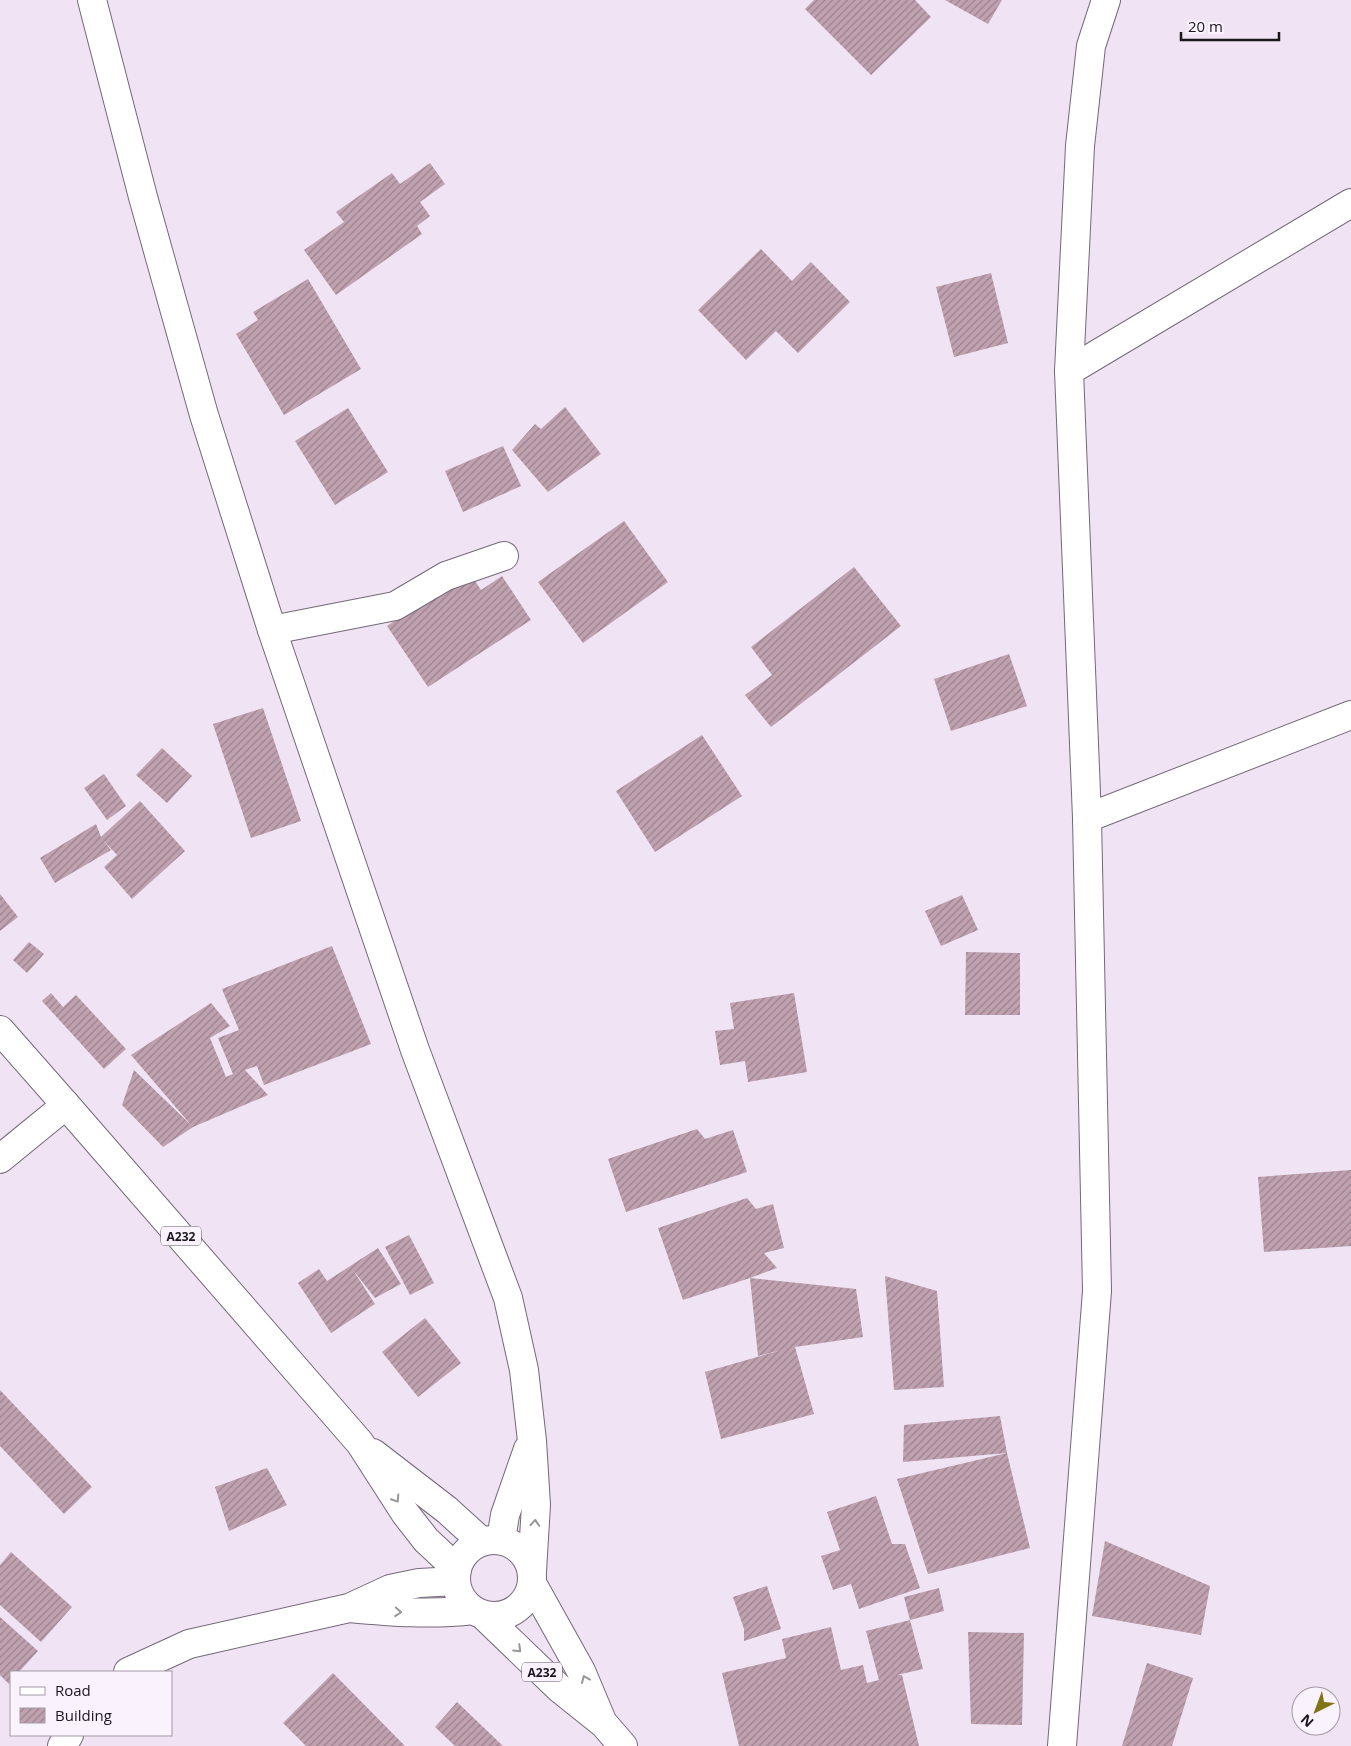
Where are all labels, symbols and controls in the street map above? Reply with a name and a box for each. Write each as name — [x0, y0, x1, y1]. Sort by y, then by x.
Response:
scale bar — [1181, 10, 1278, 42]
text: 20 m — [1188, 16, 1223, 36]
road number: A232 — [161, 1226, 201, 1246]
one-way arrow — [389, 1494, 399, 1503]
one-way arrow — [530, 1518, 541, 1526]
one-way arrow — [394, 1606, 402, 1617]
one-way arrow — [512, 1643, 521, 1652]
road number: A232 — [522, 1662, 562, 1681]
legend — [10, 1671, 172, 1736]
one-way arrow — [580, 1675, 591, 1684]
text: Road — [55, 1680, 91, 1700]
north arrow — [1291, 1686, 1341, 1736]
text: Building — [55, 1705, 112, 1725]
text: N — [1296, 1710, 1318, 1732]

